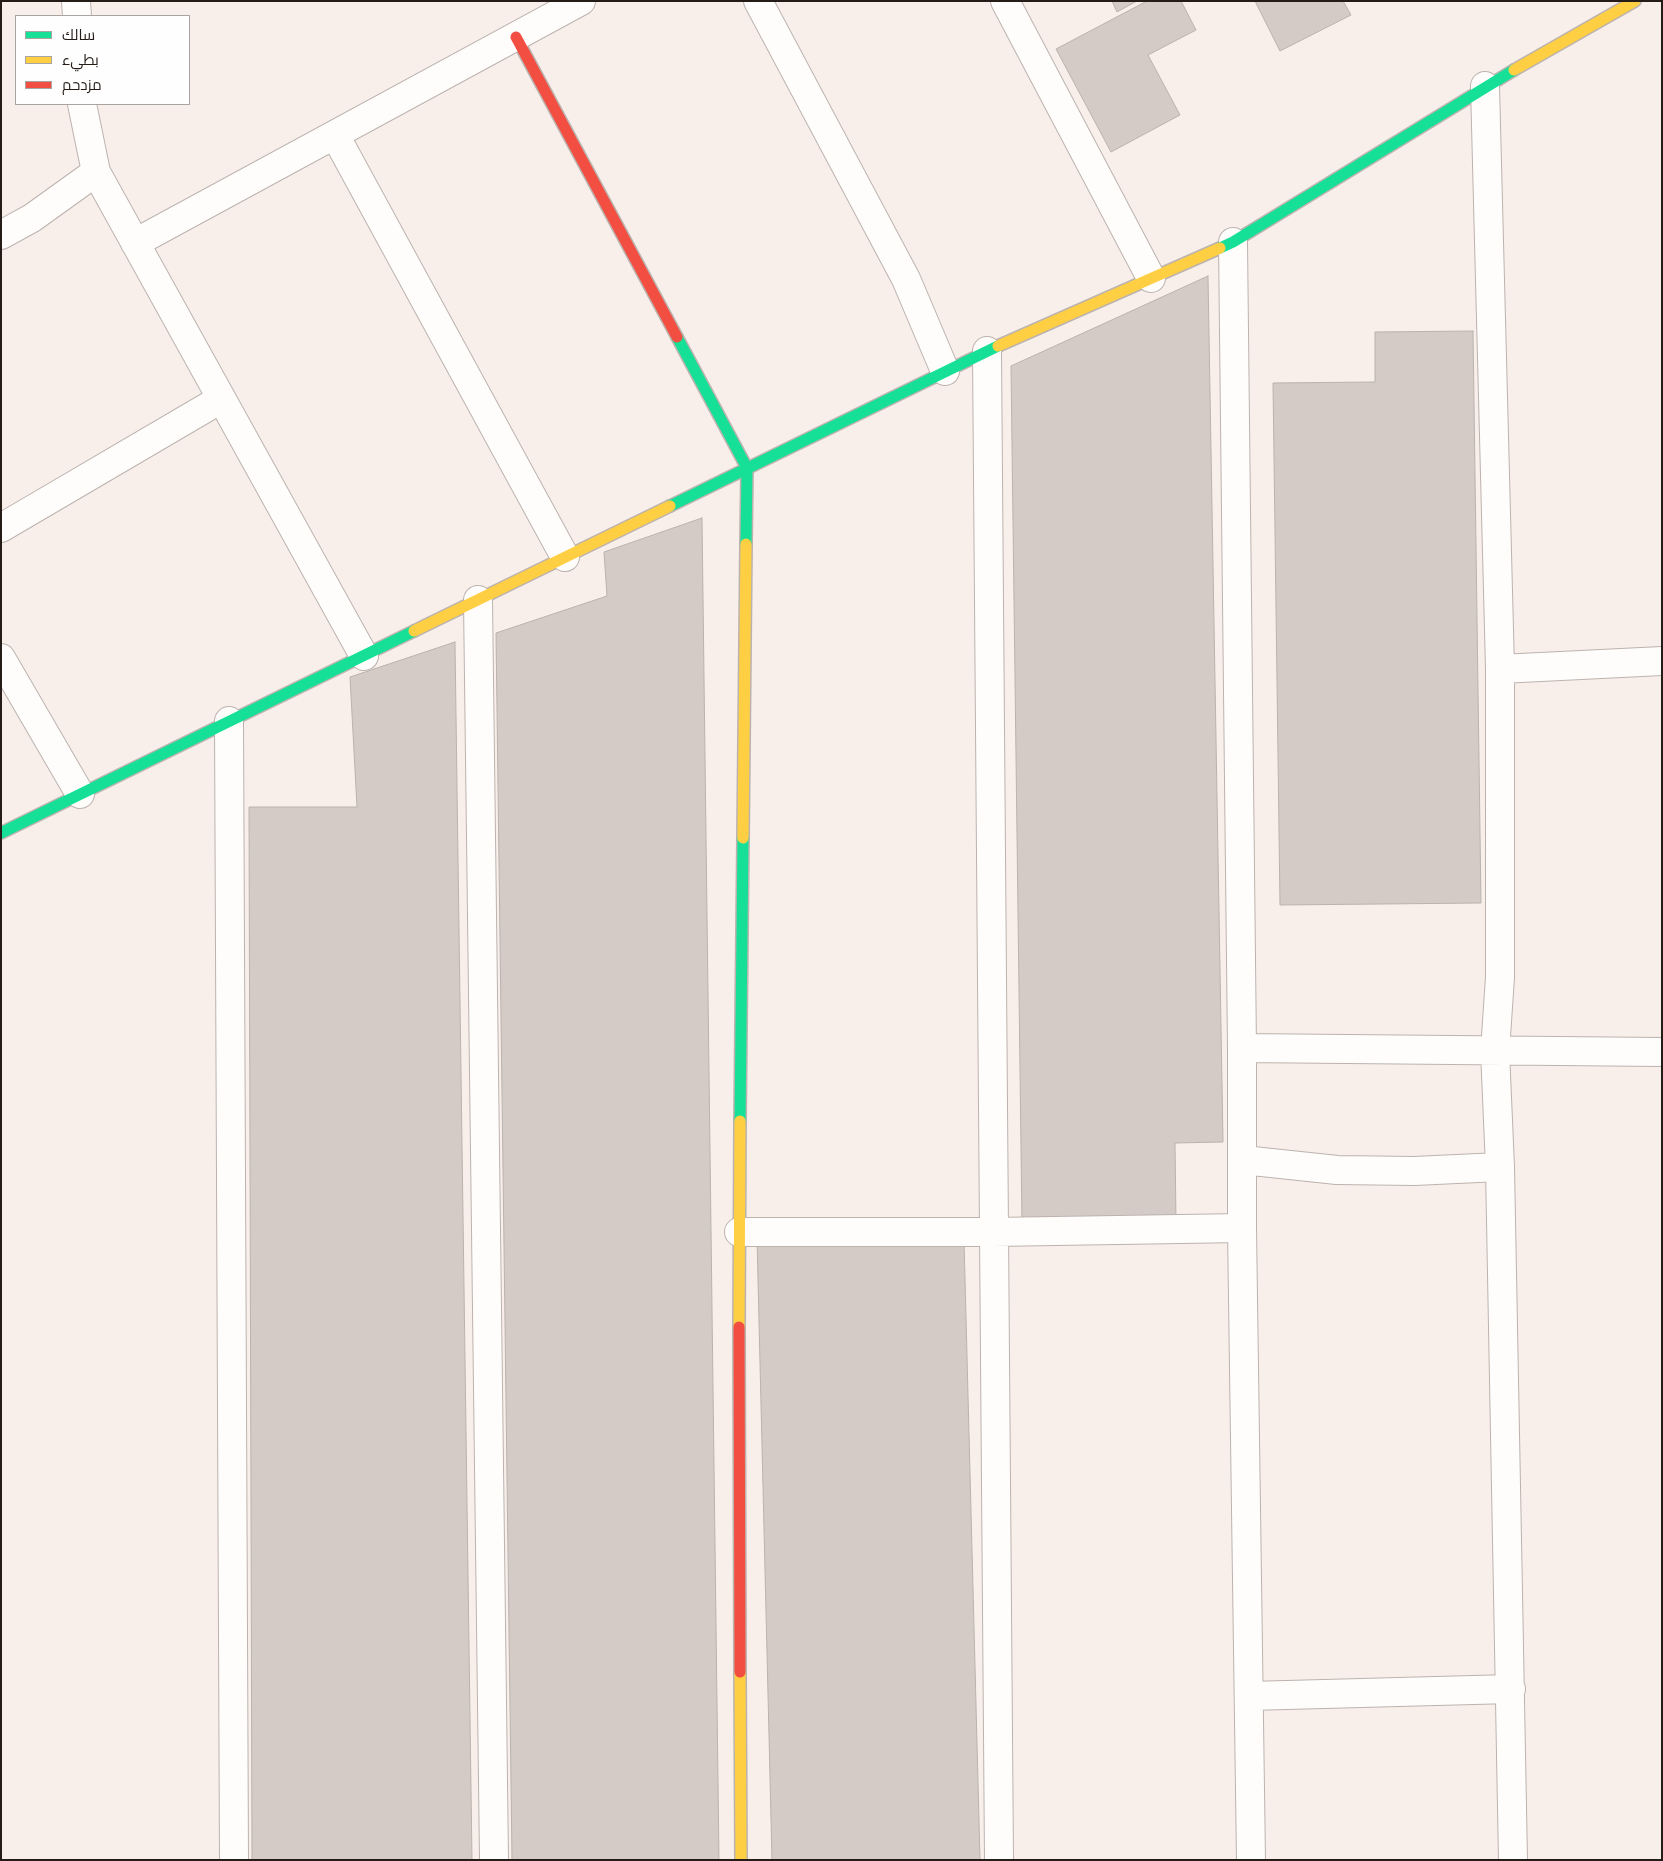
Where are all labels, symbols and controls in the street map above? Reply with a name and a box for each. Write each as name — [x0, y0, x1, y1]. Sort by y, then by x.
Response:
legend — [15, 15, 190, 105]
text: سالك — [62, 27, 95, 46]
text: بطيء — [62, 52, 99, 71]
text: مزدحم — [62, 77, 102, 96]

